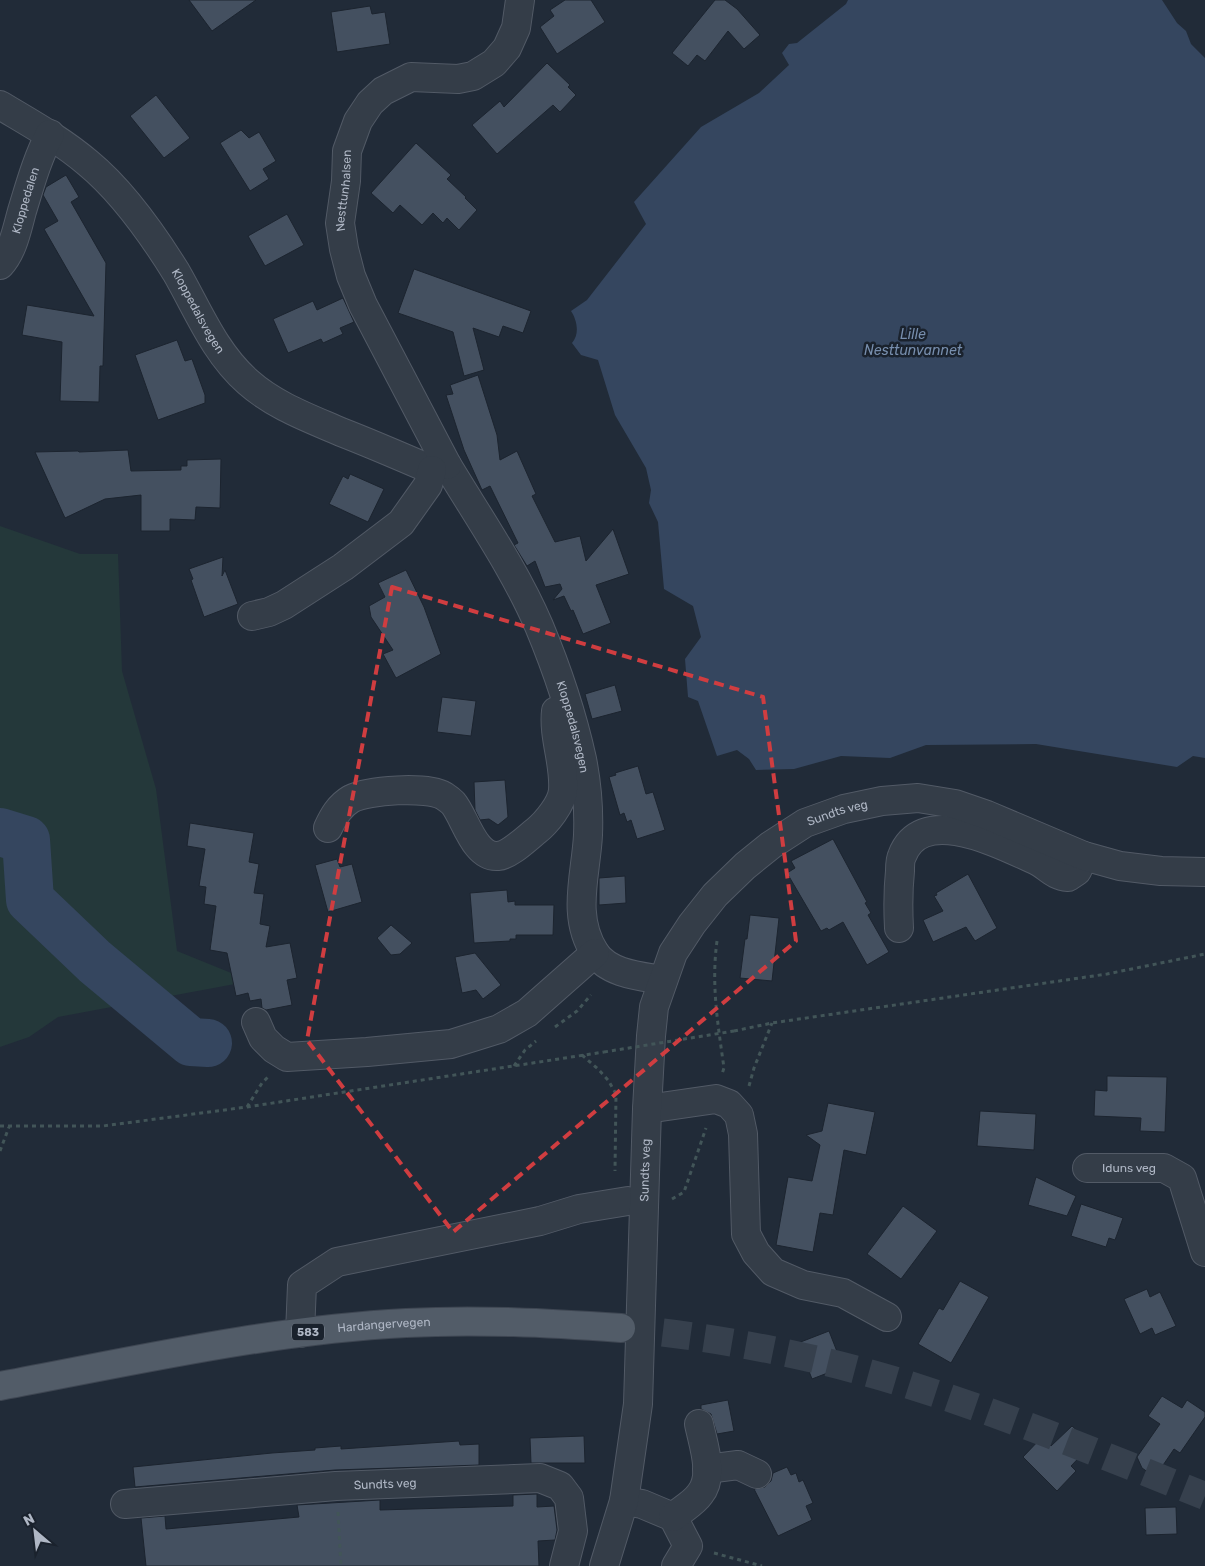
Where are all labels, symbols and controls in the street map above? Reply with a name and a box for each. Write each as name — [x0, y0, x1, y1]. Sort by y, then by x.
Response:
street label: Nesttunhalsen — [333, 149, 354, 232]
street label: Kloppedalen — [9, 165, 42, 235]
street label: Kloppedalsvegen — [169, 266, 227, 356]
water label: Lille Nesttunvannet — [864, 326, 963, 359]
street label: Kloppedalsvegen — [553, 679, 591, 774]
street label: Sundts veg — [805, 797, 869, 829]
street label: Sundts veg — [637, 1138, 653, 1202]
street label: Iduns veg — [1102, 1161, 1156, 1175]
street label: Hardangervegen — [337, 1315, 431, 1335]
road number: 583 — [292, 1324, 324, 1340]
street label: Sundts veg — [353, 1476, 417, 1492]
north arrow — [10, 1506, 60, 1556]
text: N — [21, 1510, 38, 1530]

